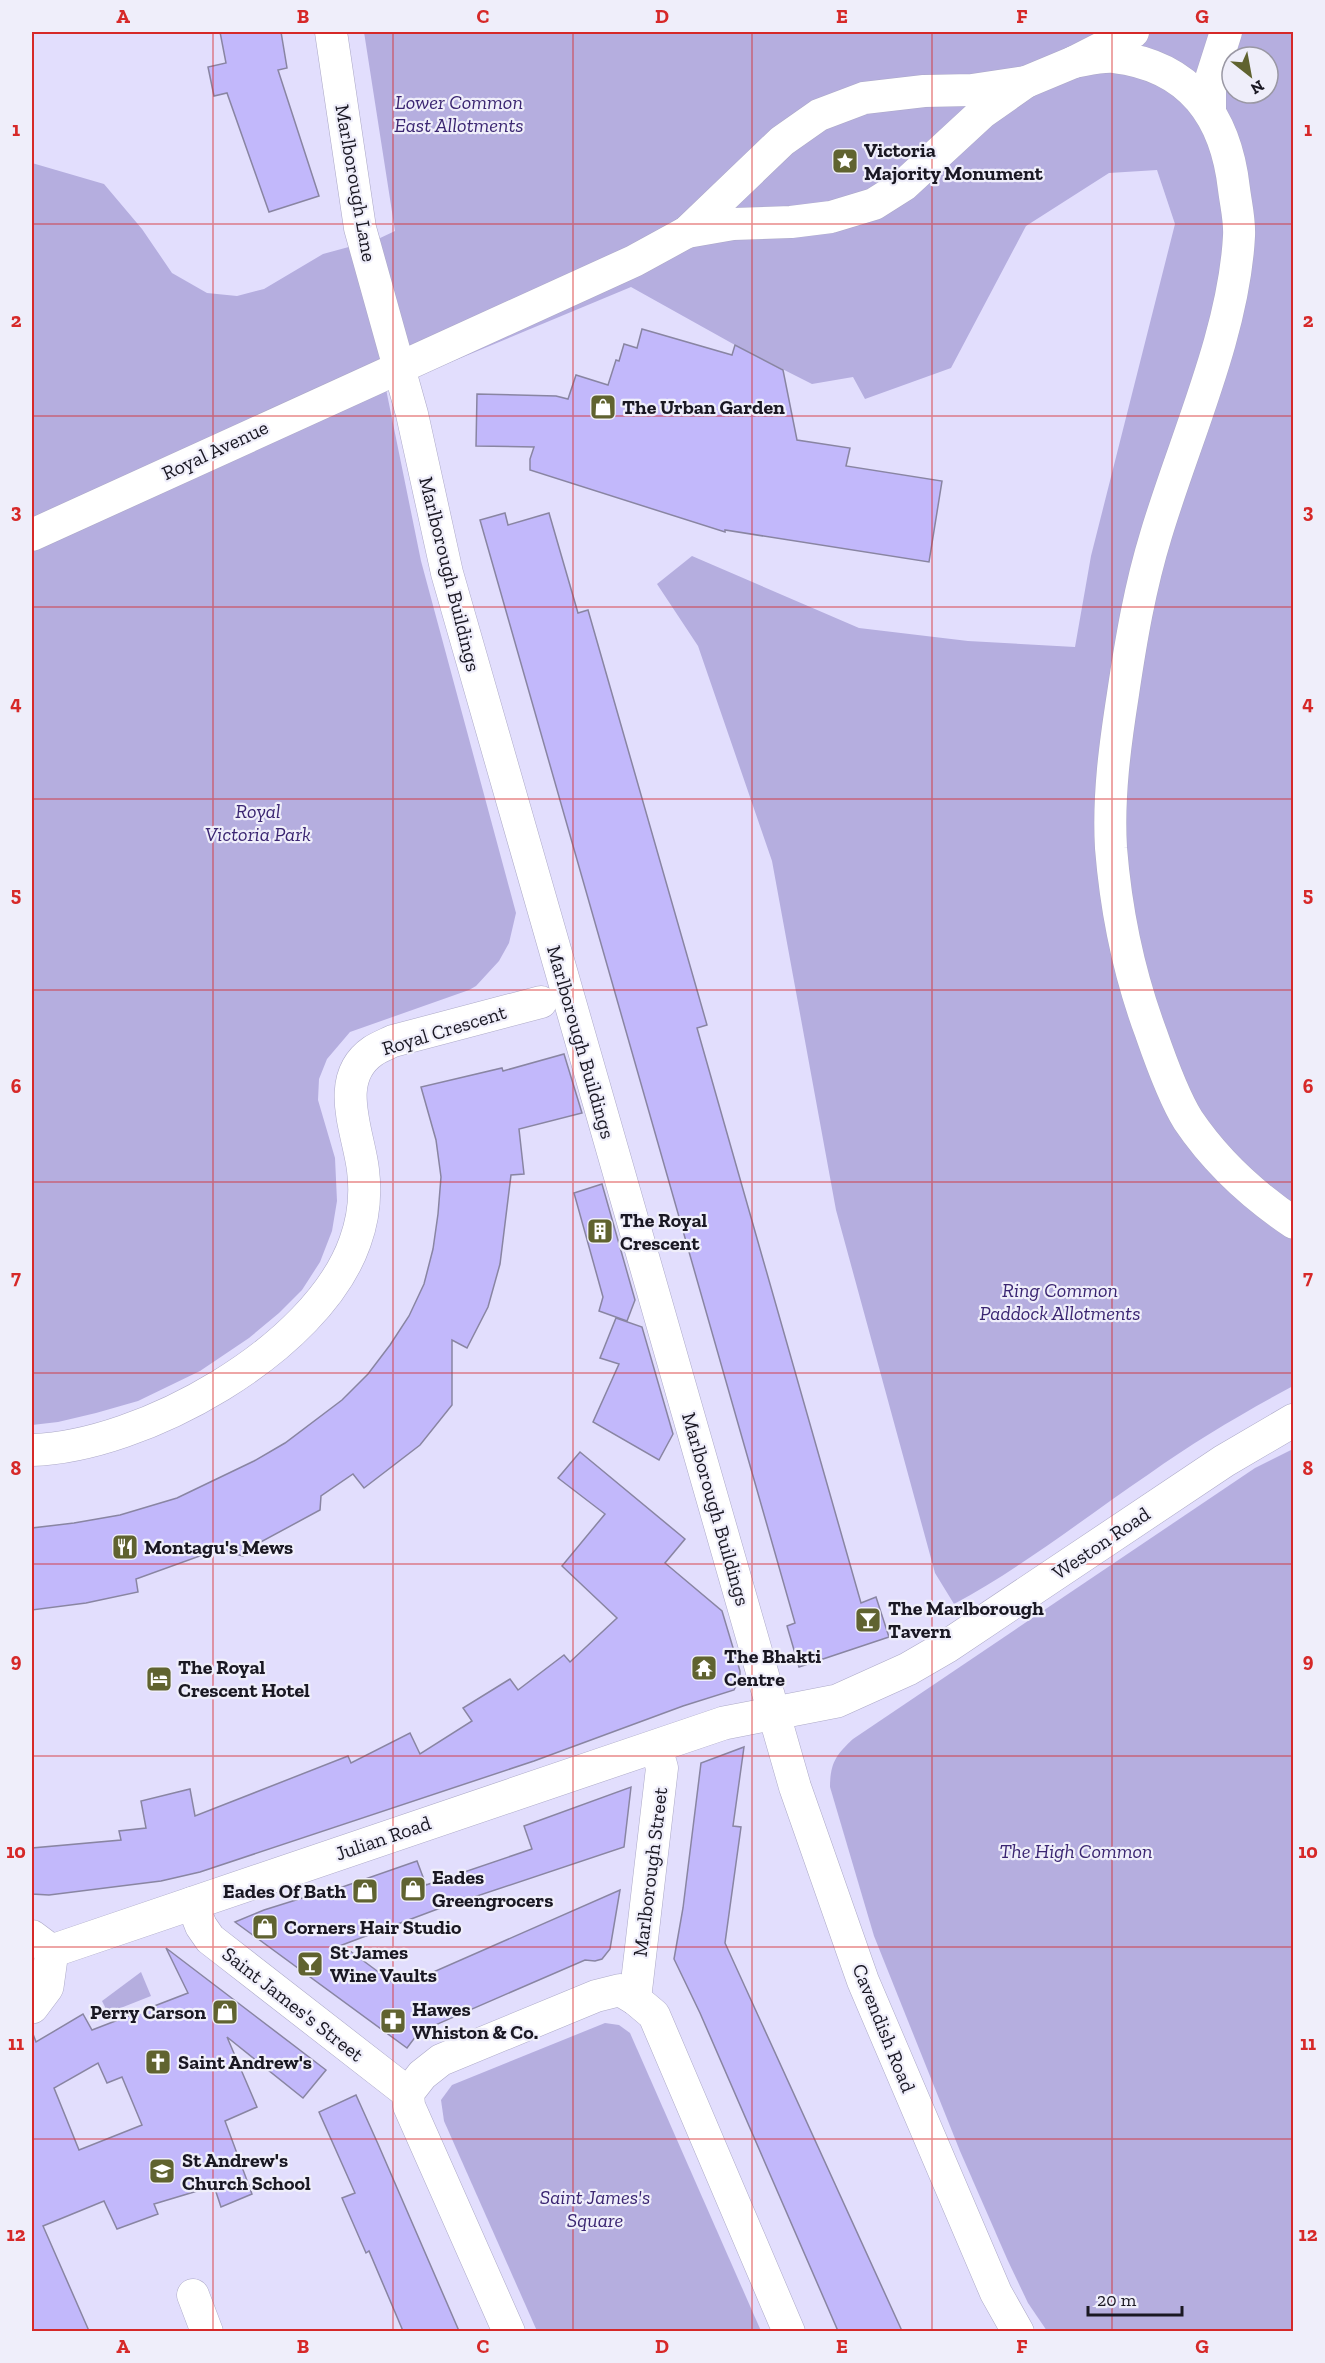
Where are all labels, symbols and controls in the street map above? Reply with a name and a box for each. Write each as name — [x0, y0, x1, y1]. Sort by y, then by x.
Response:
text: A — [116, 4, 130, 28]
text: B — [297, 4, 309, 28]
text: C — [477, 4, 490, 28]
text: D — [655, 4, 669, 28]
text: E — [836, 4, 848, 28]
text: F — [1016, 4, 1028, 28]
text: G — [1195, 4, 1209, 28]
north arrow — [1220, 45, 1280, 105]
text: N — [1247, 76, 1268, 99]
park label: Lower Common East Allotments — [394, 90, 524, 137]
street label: Marlborough Lane — [330, 102, 382, 264]
text: 1 — [12, 117, 20, 141]
text: 1 — [1304, 117, 1312, 141]
place label: Victoria Majority Monument — [864, 138, 1044, 185]
place icon: Victoria Majority Monument — [830, 146, 860, 176]
text: 2 — [11, 308, 22, 332]
text: 2 — [1303, 308, 1314, 332]
shop icon: The Urban Garden — [588, 392, 618, 422]
place label: The Urban Garden — [622, 395, 785, 419]
street label: Royal Avenue — [158, 415, 272, 485]
street label: Marlborough Buildings — [414, 474, 486, 674]
text: 3 — [11, 499, 22, 523]
text: 3 — [1303, 499, 1314, 523]
text: 4 — [10, 691, 22, 715]
text: 4 — [1302, 691, 1314, 715]
park label: Royal Victoria Park — [205, 799, 311, 846]
text: 5 — [11, 882, 21, 906]
text: 5 — [1303, 882, 1313, 906]
street label: Marlborough Buildings — [542, 943, 620, 1141]
street label: Royal Crescent — [379, 1000, 510, 1060]
text: 6 — [11, 1074, 22, 1098]
text: 6 — [1303, 1074, 1314, 1098]
place label: The Royal Crescent — [620, 1208, 708, 1255]
building icon: The Royal Crescent — [585, 1216, 615, 1246]
text: 7 — [11, 1265, 21, 1289]
text: 7 — [1303, 1265, 1313, 1289]
park label: Ring Common Paddock Allotments — [979, 1278, 1141, 1325]
street label: Marlborough Buildings — [677, 1410, 755, 1608]
text: 8 — [11, 1456, 22, 1480]
text: 8 — [1303, 1456, 1314, 1480]
street label: Weston Road — [1048, 1502, 1154, 1584]
restaurant icon: Montagu's Mews — [110, 1532, 140, 1562]
place label: Montagu's Mews — [144, 1535, 293, 1559]
place label: The Marlborough Tavern — [888, 1596, 1044, 1643]
bar icon: The Marlborough Tavern — [853, 1605, 883, 1635]
place label: The Bhakti Centre — [724, 1644, 821, 1691]
text: 9 — [11, 1648, 22, 1672]
text: 9 — [1303, 1648, 1314, 1672]
temple icon: The Bhakti Centre — [689, 1653, 719, 1683]
place label: The Royal Crescent Hotel — [178, 1655, 310, 1702]
hotel icon: The Royal Crescent Hotel — [144, 1664, 174, 1694]
street label: Marlborough Street — [628, 1785, 672, 1958]
street label: Julian Road — [332, 1810, 434, 1866]
text: 10 — [6, 1839, 26, 1863]
park label: The High Common — [999, 1839, 1153, 1863]
text: 10 — [1298, 1839, 1318, 1863]
place label: Eades Greengrocers — [432, 1865, 553, 1912]
shop icon: Eades Greengrocers — [398, 1874, 428, 1904]
shop icon: Eades Of Bath — [350, 1876, 380, 1906]
place label: Eades Of Bath — [223, 1879, 346, 1903]
shop icon: Corners Hair Studio — [250, 1912, 280, 1942]
place label: Corners Hair Studio — [284, 1915, 462, 1939]
place label: St James Wine Vaults — [330, 1940, 437, 1987]
street label: Saint James's Street — [218, 1941, 369, 2067]
bar icon: St James Wine Vaults — [295, 1949, 325, 1979]
street label: Cavendish Road — [847, 1960, 921, 2096]
shop icon: Perry Carson — [210, 1997, 240, 2027]
place label: Hawes Whiston & Co. — [412, 1997, 538, 2044]
place label: Perry Carson — [90, 2000, 206, 2024]
pharmacy icon: Hawes Whiston & Co. — [378, 2006, 408, 2036]
text: 11 — [8, 2031, 24, 2055]
text: 11 — [1300, 2031, 1316, 2055]
church icon: Saint Andrew's — [143, 2047, 173, 2077]
place label: Saint Andrew's — [178, 2050, 312, 2074]
place label: St Andrew's Church School — [182, 2148, 311, 2195]
school or university icon: St Andrew's Church School — [147, 2156, 177, 2186]
park label: Saint James's Square — [540, 2185, 650, 2232]
text: 12 — [7, 2222, 26, 2246]
text: 12 — [1299, 2222, 1318, 2246]
scale bar — [1088, 2279, 1182, 2317]
text: 20 m — [1097, 2289, 1137, 2311]
text: A — [116, 2334, 130, 2358]
text: B — [297, 2334, 309, 2358]
text: C — [477, 2334, 490, 2358]
text: D — [655, 2334, 669, 2358]
text: E — [836, 2334, 848, 2358]
text: F — [1016, 2334, 1028, 2358]
text: G — [1195, 2334, 1209, 2358]

